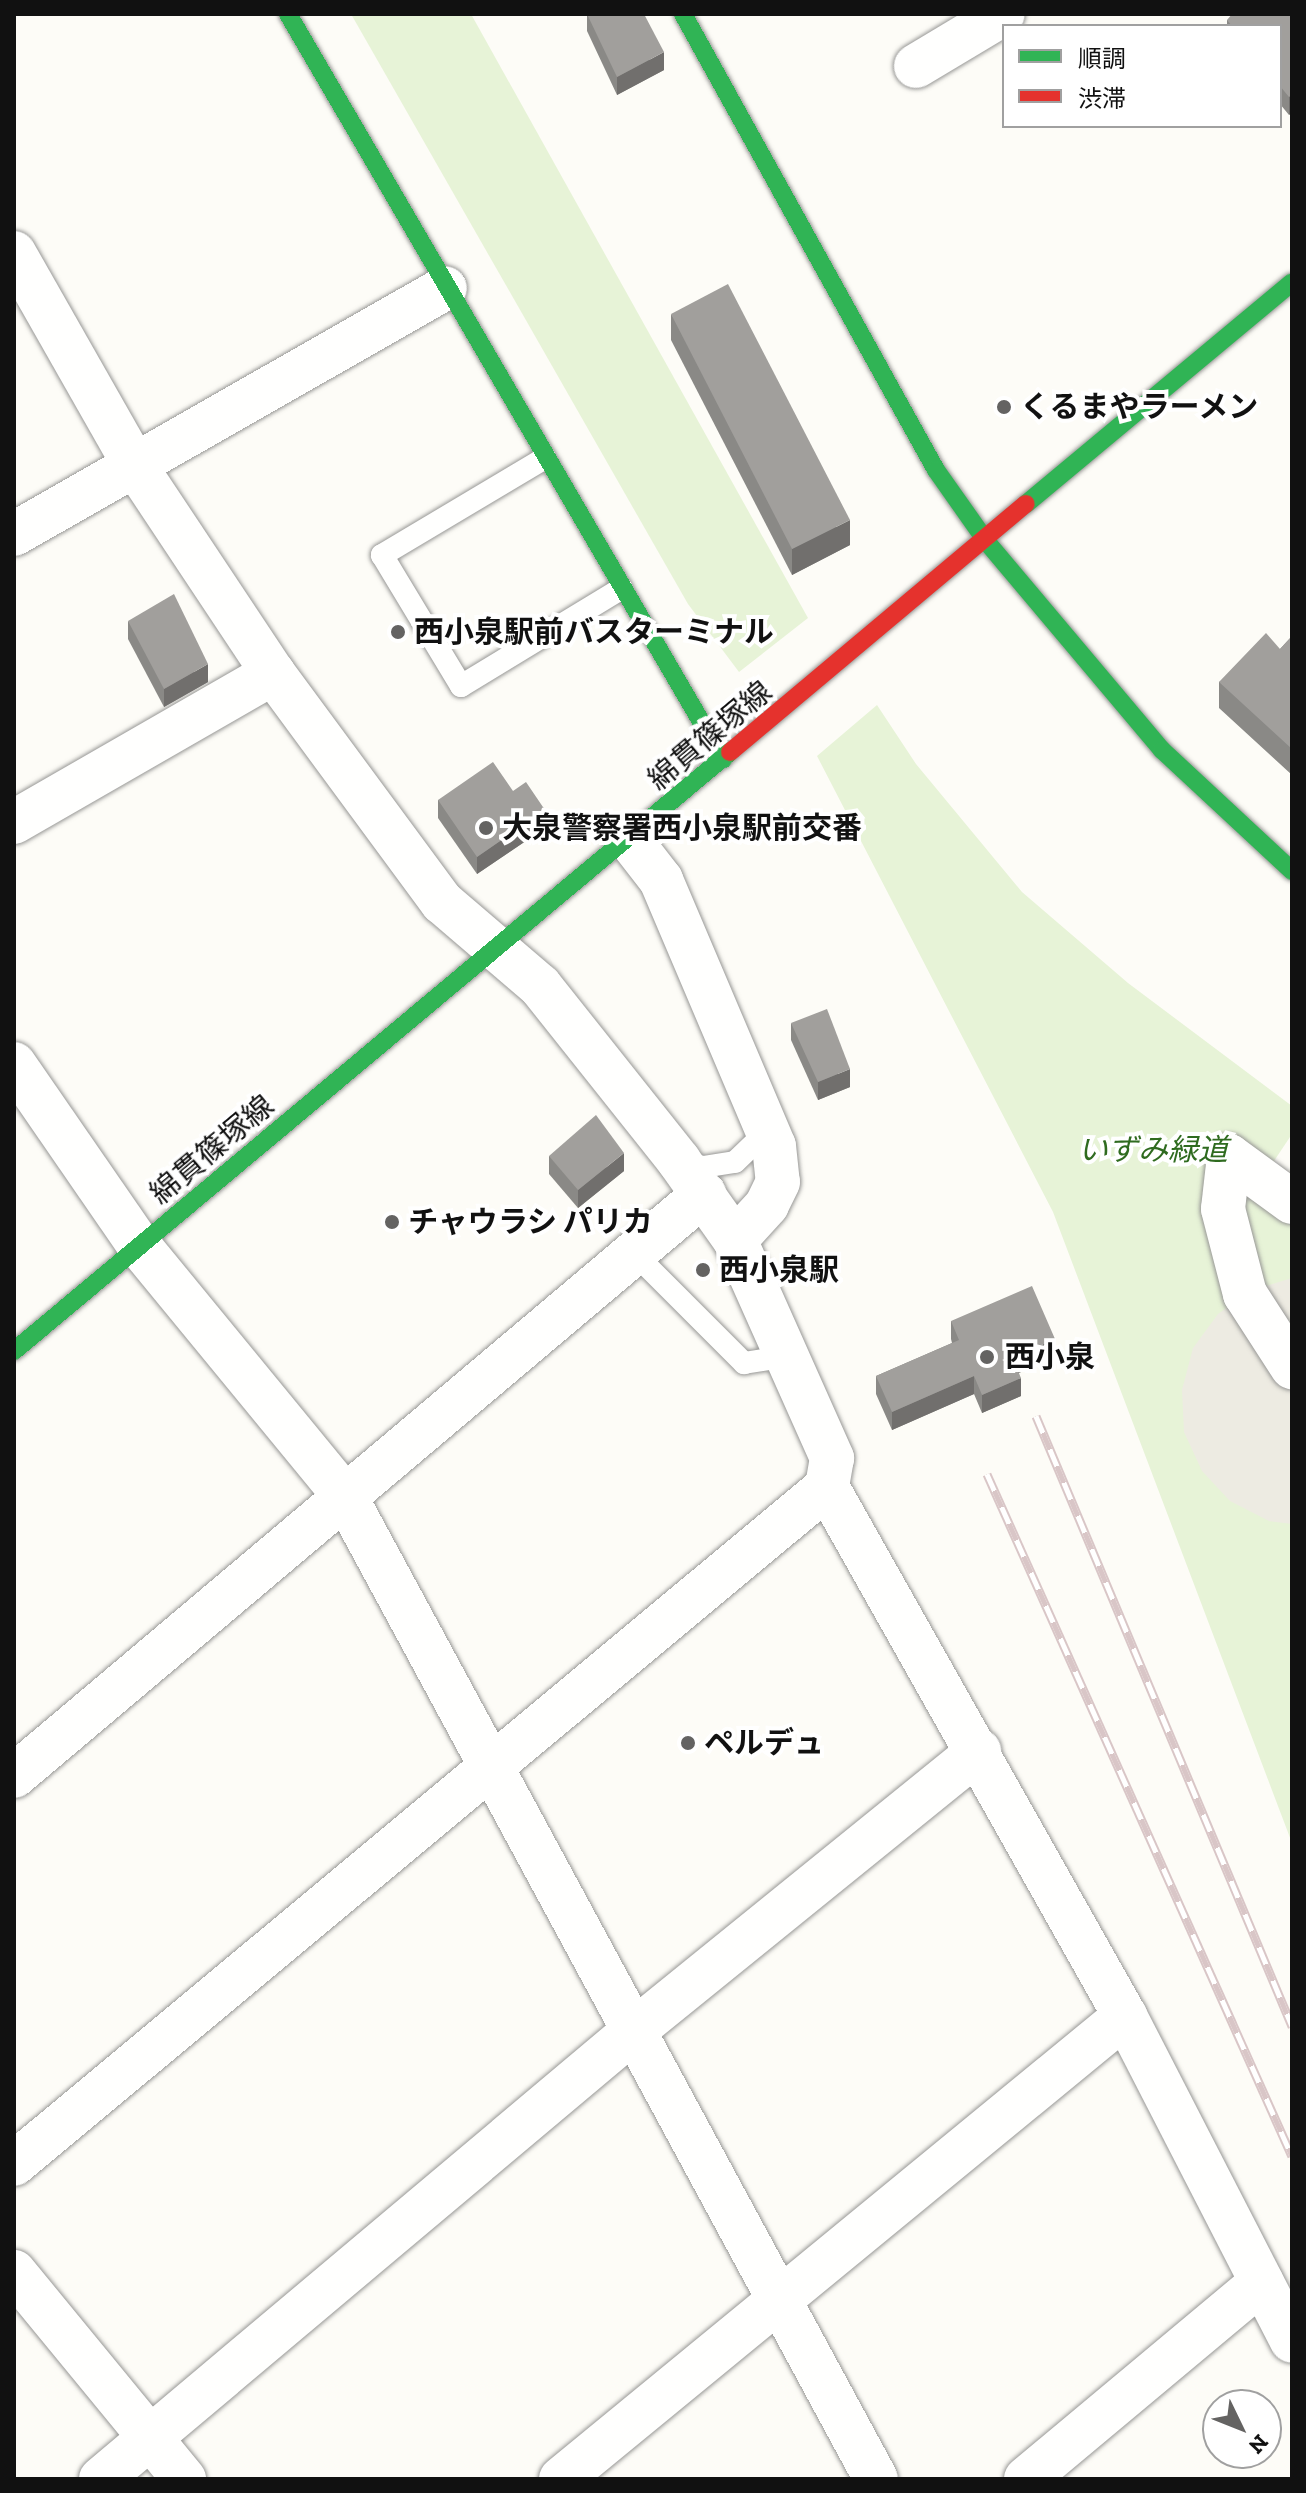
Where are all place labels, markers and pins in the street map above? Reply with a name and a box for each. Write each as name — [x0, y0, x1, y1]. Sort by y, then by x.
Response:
place label: くるまやラーメン — [1020, 389, 1260, 425]
marker: くるまやラーメン — [995, 398, 1013, 416]
place label: 西小泉駅前バスターミナル — [414, 614, 774, 650]
marker: 西小泉駅前バスターミナル — [389, 623, 407, 641]
place label: 大泉警察署西小泉駅前交番 — [502, 810, 862, 846]
marker: 大泉警察署西小泉駅前交番 — [477, 819, 495, 837]
place label: チャウラシ パリカ — [408, 1204, 654, 1240]
marker: チャウラシ パリカ — [383, 1213, 401, 1231]
place label: 西小泉駅 — [719, 1252, 839, 1288]
marker: 西小泉駅 — [694, 1261, 712, 1279]
place label: 西小泉 — [1005, 1339, 1095, 1375]
marker: 西小泉 — [976, 1346, 998, 1368]
place label: ペルデュ — [704, 1725, 824, 1761]
marker: ペルデュ — [679, 1734, 697, 1752]

